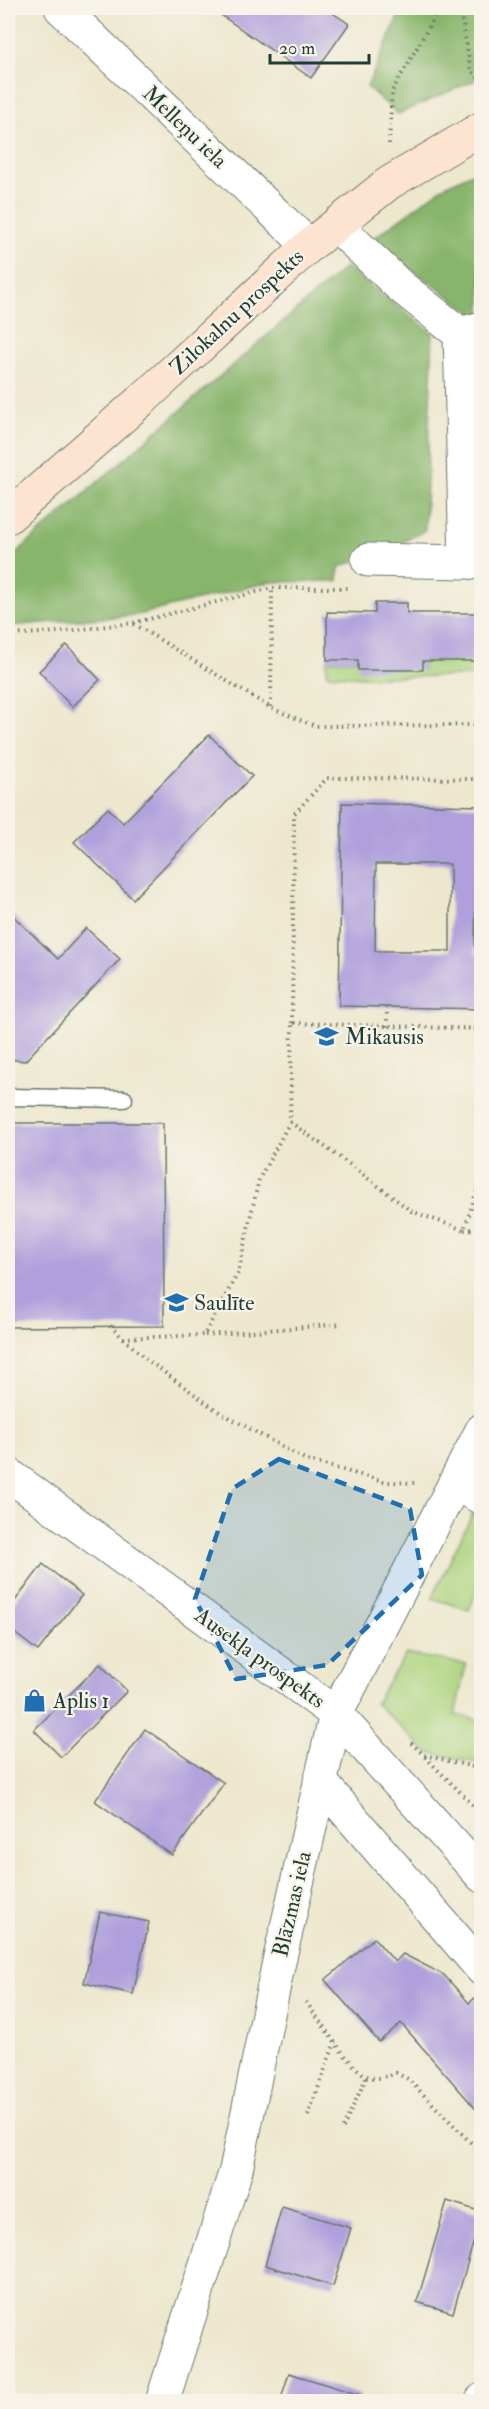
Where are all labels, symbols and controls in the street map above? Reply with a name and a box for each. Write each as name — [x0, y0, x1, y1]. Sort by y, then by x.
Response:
scale bar — [270, 27, 369, 65]
text: 20 m — [279, 37, 315, 60]
street label: Melleņu iela — [137, 80, 234, 175]
street label: Zilokalnu prospekts — [164, 243, 311, 382]
place label: Mikausis — [345, 1023, 424, 1051]
school or university icon: Mikausis — [314, 1024, 340, 1050]
place label: Saulīte — [194, 1289, 254, 1317]
school or university icon: Saulīte — [163, 1290, 189, 1316]
street label: Ausekļa prospekts — [188, 1601, 331, 1716]
place label: Aplis 1 — [52, 1687, 109, 1716]
shop icon: Aplis 1 — [22, 1688, 48, 1714]
street label: Blāzmas iela — [266, 1848, 318, 1960]

